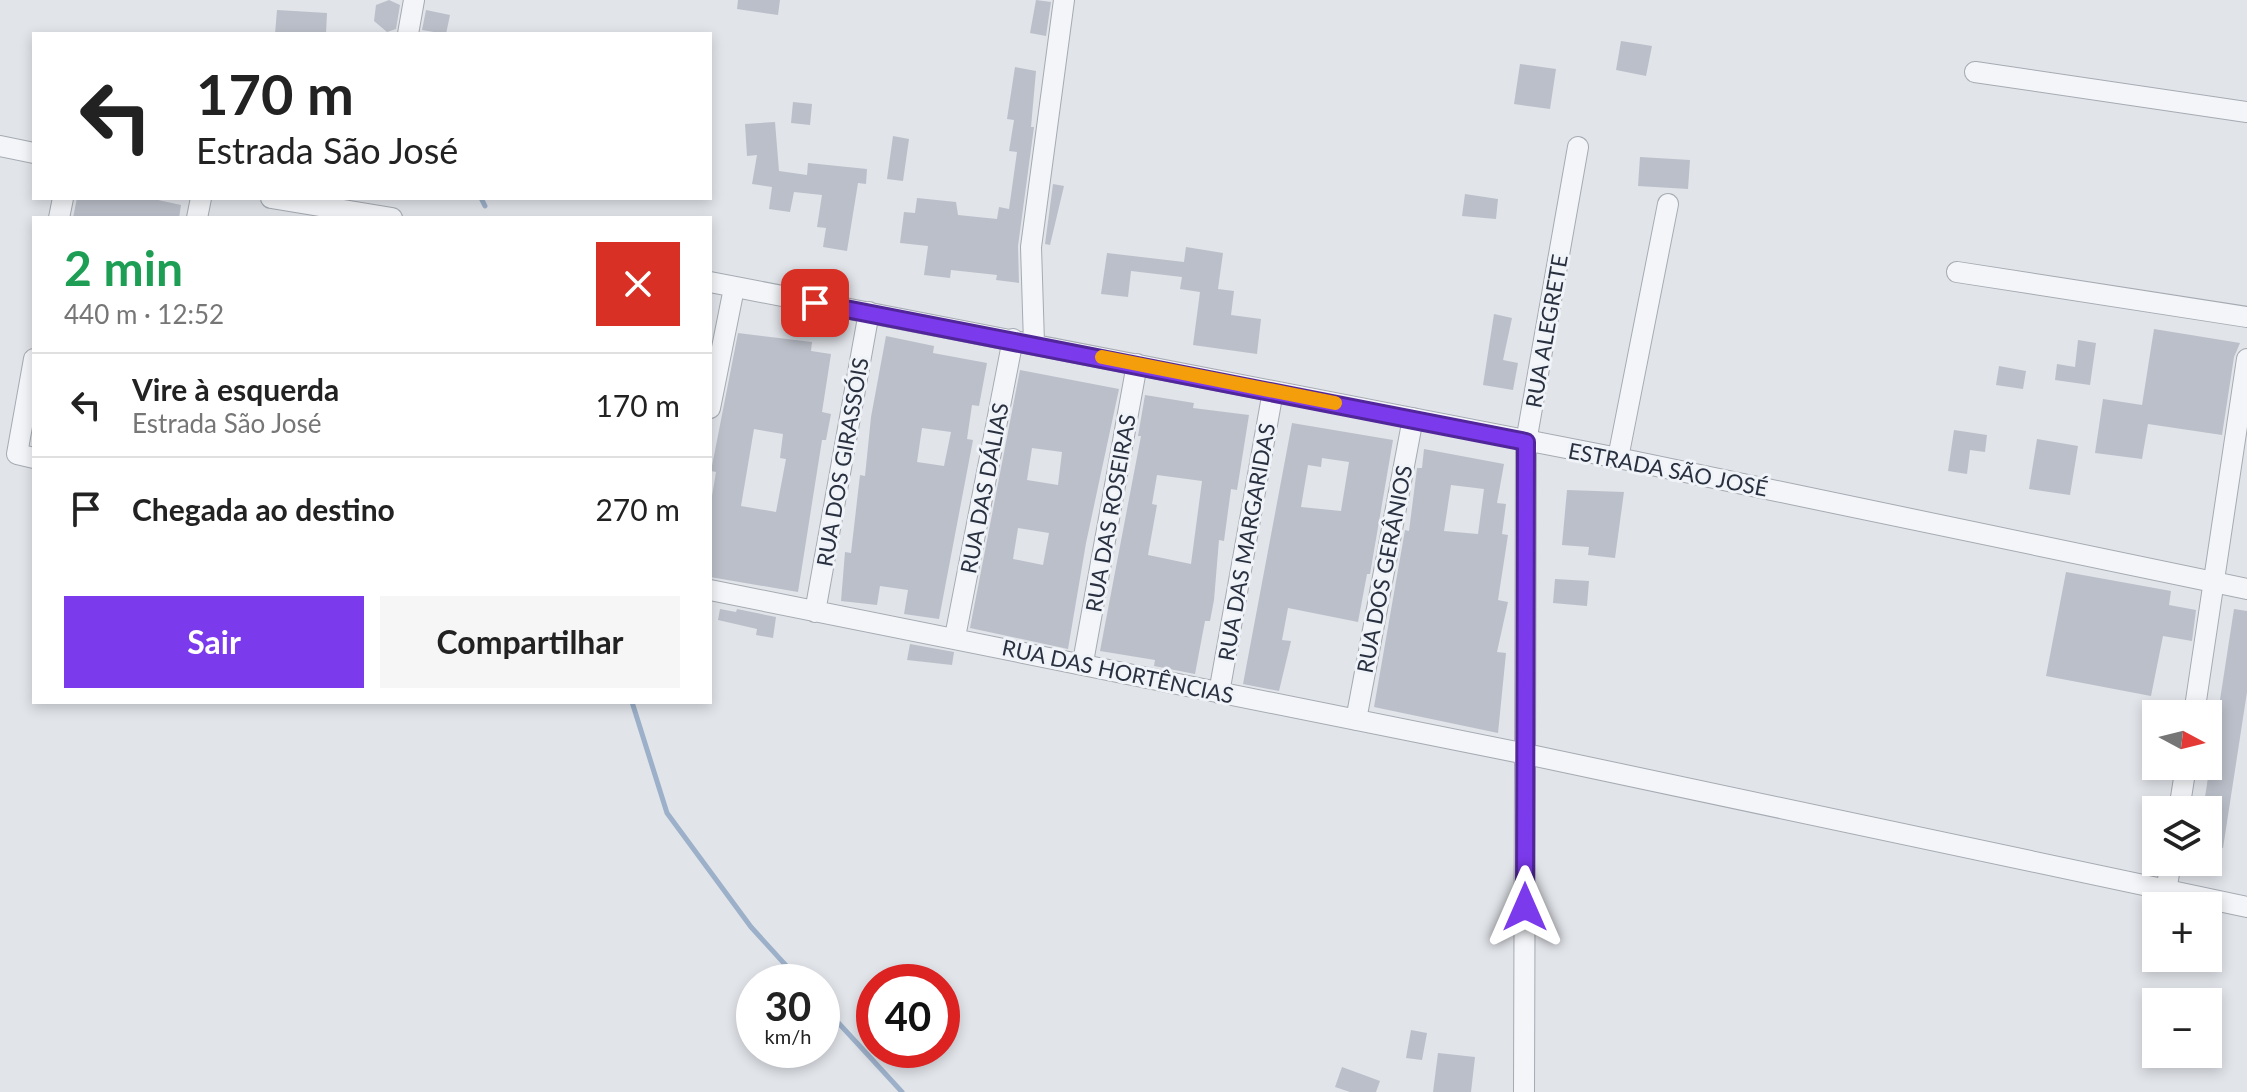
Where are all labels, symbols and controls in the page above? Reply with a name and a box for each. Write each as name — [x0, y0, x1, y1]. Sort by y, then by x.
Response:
text: 170 m — [196, 60, 354, 127]
icon: left — [64, 64, 168, 168]
text: Estrada São José — [196, 128, 458, 172]
text: 2 min — [64, 239, 183, 296]
button: close — [596, 242, 680, 326]
street label: RUA ALEGRETE — [1519, 252, 1573, 410]
pin — [781, 269, 849, 337]
icon: arrive — [793, 281, 837, 325]
text: 440 m · 12:52 — [64, 298, 224, 330]
street label: RUA DOS GIRASSÓIS — [810, 355, 874, 569]
text: Vire à esquerda — [132, 371, 339, 407]
icon: left — [64, 383, 108, 427]
text: 170 m — [595, 387, 680, 423]
street label: RUA DAS DÁLIAS — [954, 400, 1014, 576]
text: Estrada São José — [132, 407, 321, 439]
street label: RUA DAS ROSEIRAS — [1079, 412, 1141, 614]
street label: RUA DAS MARGARIDAS — [1212, 421, 1280, 663]
street label: ESTRADA SÃO JOSÉ — [1566, 436, 1770, 502]
street label: RUA DOS GERÂNIOS — [1351, 463, 1417, 675]
icon: arrive — [64, 487, 108, 531]
text: Chegada ao destino — [132, 491, 395, 527]
text: 270 m — [595, 491, 680, 527]
button: Sair — [64, 596, 364, 688]
button: Compartilhar — [380, 596, 680, 688]
street label: RUA DAS HORTÊNCIAS — [1000, 633, 1236, 709]
north arrow — [2142, 700, 2222, 780]
map controls — [2142, 700, 2222, 1068]
button: layers — [2142, 796, 2222, 876]
position arrow — [1483, 865, 1567, 949]
button: + — [2142, 892, 2222, 972]
speed limit sign: 40 — [856, 964, 960, 1068]
text: 30 — [765, 982, 811, 1030]
button: − — [2142, 988, 2222, 1068]
text: km/h — [765, 1024, 811, 1048]

